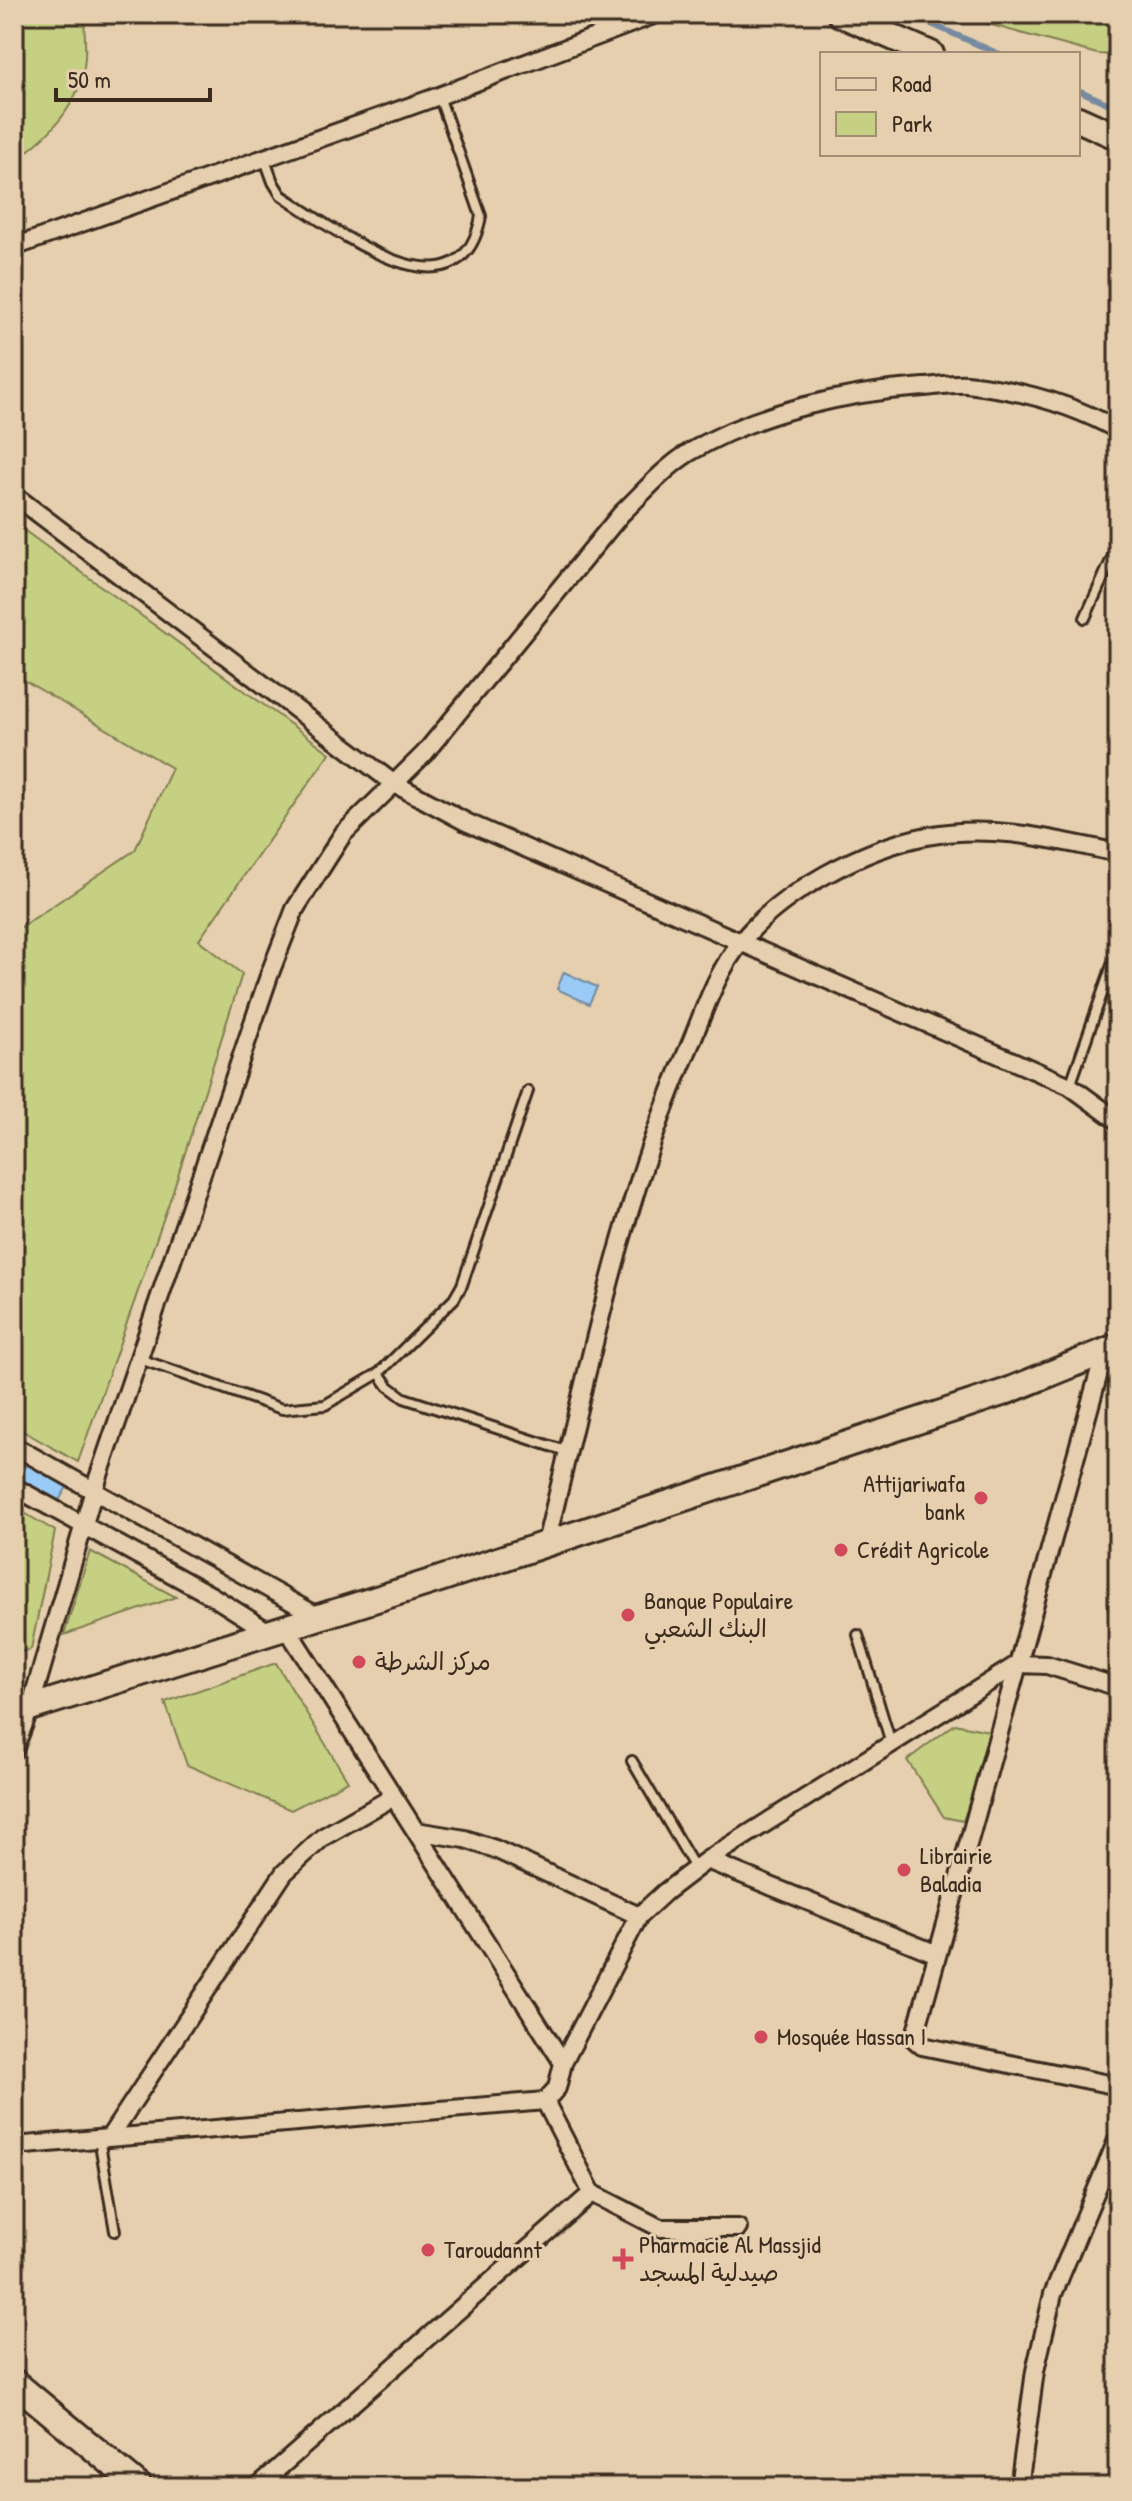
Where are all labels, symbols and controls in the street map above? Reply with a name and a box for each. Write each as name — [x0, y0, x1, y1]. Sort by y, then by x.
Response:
scale bar — [56, 52, 210, 102]
legend — [820, 52, 1080, 156]
text: 50 m — [68, 63, 111, 95]
text: Road — [892, 67, 931, 99]
text: Park — [892, 107, 932, 139]
place label: Attijariwafa bank — [863, 1467, 965, 1527]
marker: Attijariwafa bank — [972, 1489, 990, 1507]
place label: Crédit Agricole — [857, 1533, 990, 1565]
marker: Crédit Agricole — [832, 1541, 850, 1559]
place label: Banque Populaire البنك الشعبي — [644, 1584, 794, 1650]
marker: Banque Populaire البنك الشعبي — [619, 1606, 637, 1624]
place label: مركز الشرطة — [375, 1645, 491, 1677]
marker: مركز الشرطة — [350, 1653, 368, 1671]
place label: Librairie Baladia — [920, 1839, 993, 1899]
marker: Librairie Baladia — [895, 1861, 913, 1879]
place label: Mosquée Hassan I — [777, 2020, 926, 2052]
marker: Mosquée Hassan I — [752, 2028, 770, 2046]
place label: Pharmacie Al Massjid صيدلية المسجد — [639, 2228, 821, 2288]
place label: Taroudannt — [444, 2233, 543, 2265]
marker: Taroudannt — [419, 2241, 437, 2259]
marker: Pharmacie Al Massjid صيدلية المسجد — [614, 2250, 632, 2268]

